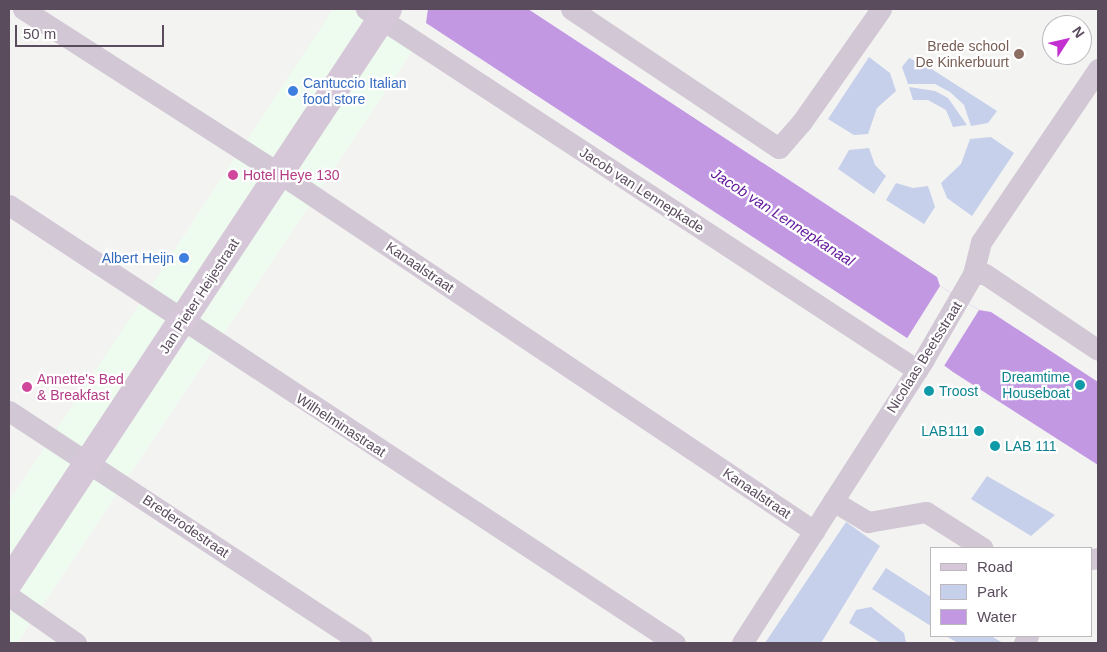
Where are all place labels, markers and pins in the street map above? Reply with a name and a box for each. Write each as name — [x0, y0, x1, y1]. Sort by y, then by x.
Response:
place label: Brede school De Kinkerbuurt — [916, 38, 1009, 70]
marker: Brede school De Kinkerbuurt — [1013, 48, 1025, 60]
place label: Cantuccio Italian food store — [303, 75, 407, 108]
marker: Cantuccio Italian food store — [287, 85, 299, 97]
place label: Hotel Heye 130 — [243, 167, 340, 183]
marker: Hotel Heye 130 — [227, 169, 239, 181]
place label: Albert Heijn — [102, 250, 174, 266]
marker: Albert Heijn — [178, 252, 190, 264]
place label: Dreamtime Houseboat — [1002, 369, 1070, 402]
place label: Annette's Bed & Breakfast — [37, 371, 124, 404]
marker: Dreamtime Houseboat — [1074, 379, 1086, 391]
marker: Annette's Bed & Breakfast — [21, 381, 33, 393]
place label: Troost — [939, 383, 978, 399]
marker: Troost — [923, 385, 935, 397]
place label: LAB111 — [921, 423, 969, 439]
marker: LAB111 — [973, 425, 985, 437]
place label: LAB 111 — [1005, 438, 1057, 454]
marker: LAB 111 — [989, 440, 1001, 452]

